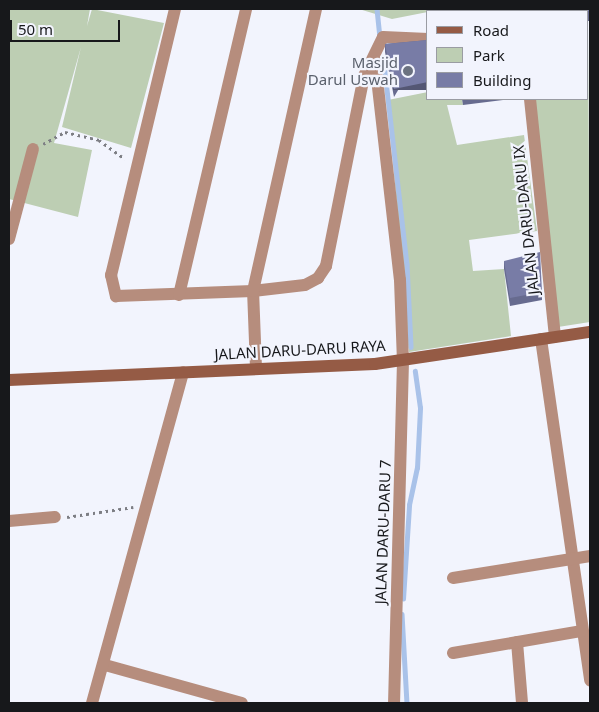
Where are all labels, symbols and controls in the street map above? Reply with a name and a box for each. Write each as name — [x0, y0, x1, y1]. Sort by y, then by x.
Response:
scale bar — [12, 10, 122, 42]
legend — [426, 10, 589, 100]
text: 50 m — [18, 19, 53, 39]
text: Road — [473, 20, 509, 40]
text: Park — [473, 45, 505, 65]
place label: Masjid Darul Uswah — [308, 53, 398, 88]
marker: Masjid Darul Uswah — [402, 65, 414, 77]
text: Building — [473, 70, 531, 90]
street label: JALAN DARU-DARU IX — [509, 144, 543, 296]
street label: JALAN DARU-DARU RAYA — [214, 337, 386, 363]
street label: JALAN DARU-DARU 7 — [371, 459, 395, 605]

